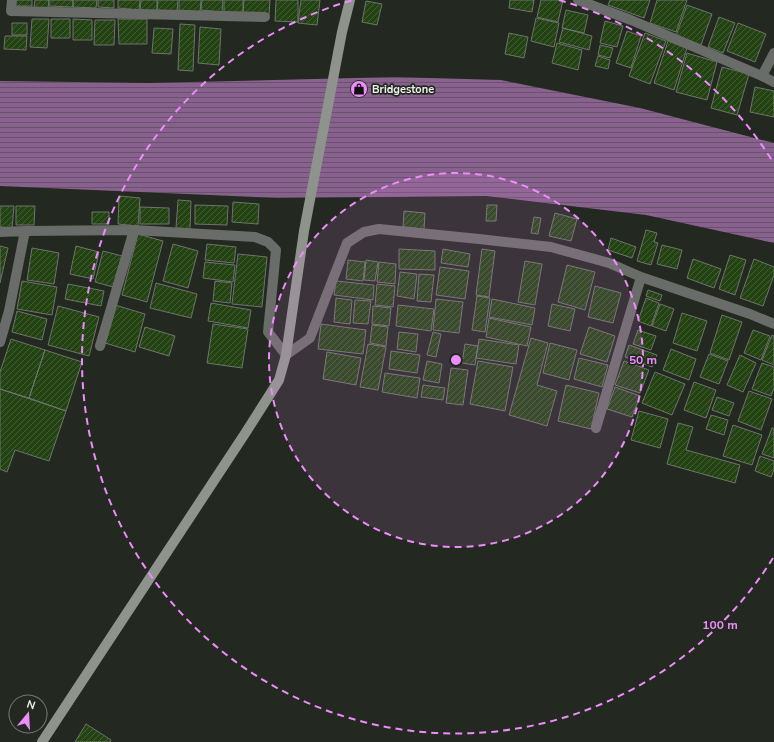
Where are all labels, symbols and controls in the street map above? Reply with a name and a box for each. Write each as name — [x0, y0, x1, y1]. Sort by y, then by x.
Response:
shop icon: Bridgestone — [349, 79, 369, 99]
place label: Bridgestone — [372, 82, 434, 97]
text: 50 m — [629, 352, 657, 368]
centre of rings — [449, 353, 463, 367]
text: 100 m — [702, 617, 738, 633]
north arrow — [8, 694, 48, 734]
text: N — [25, 697, 37, 713]

